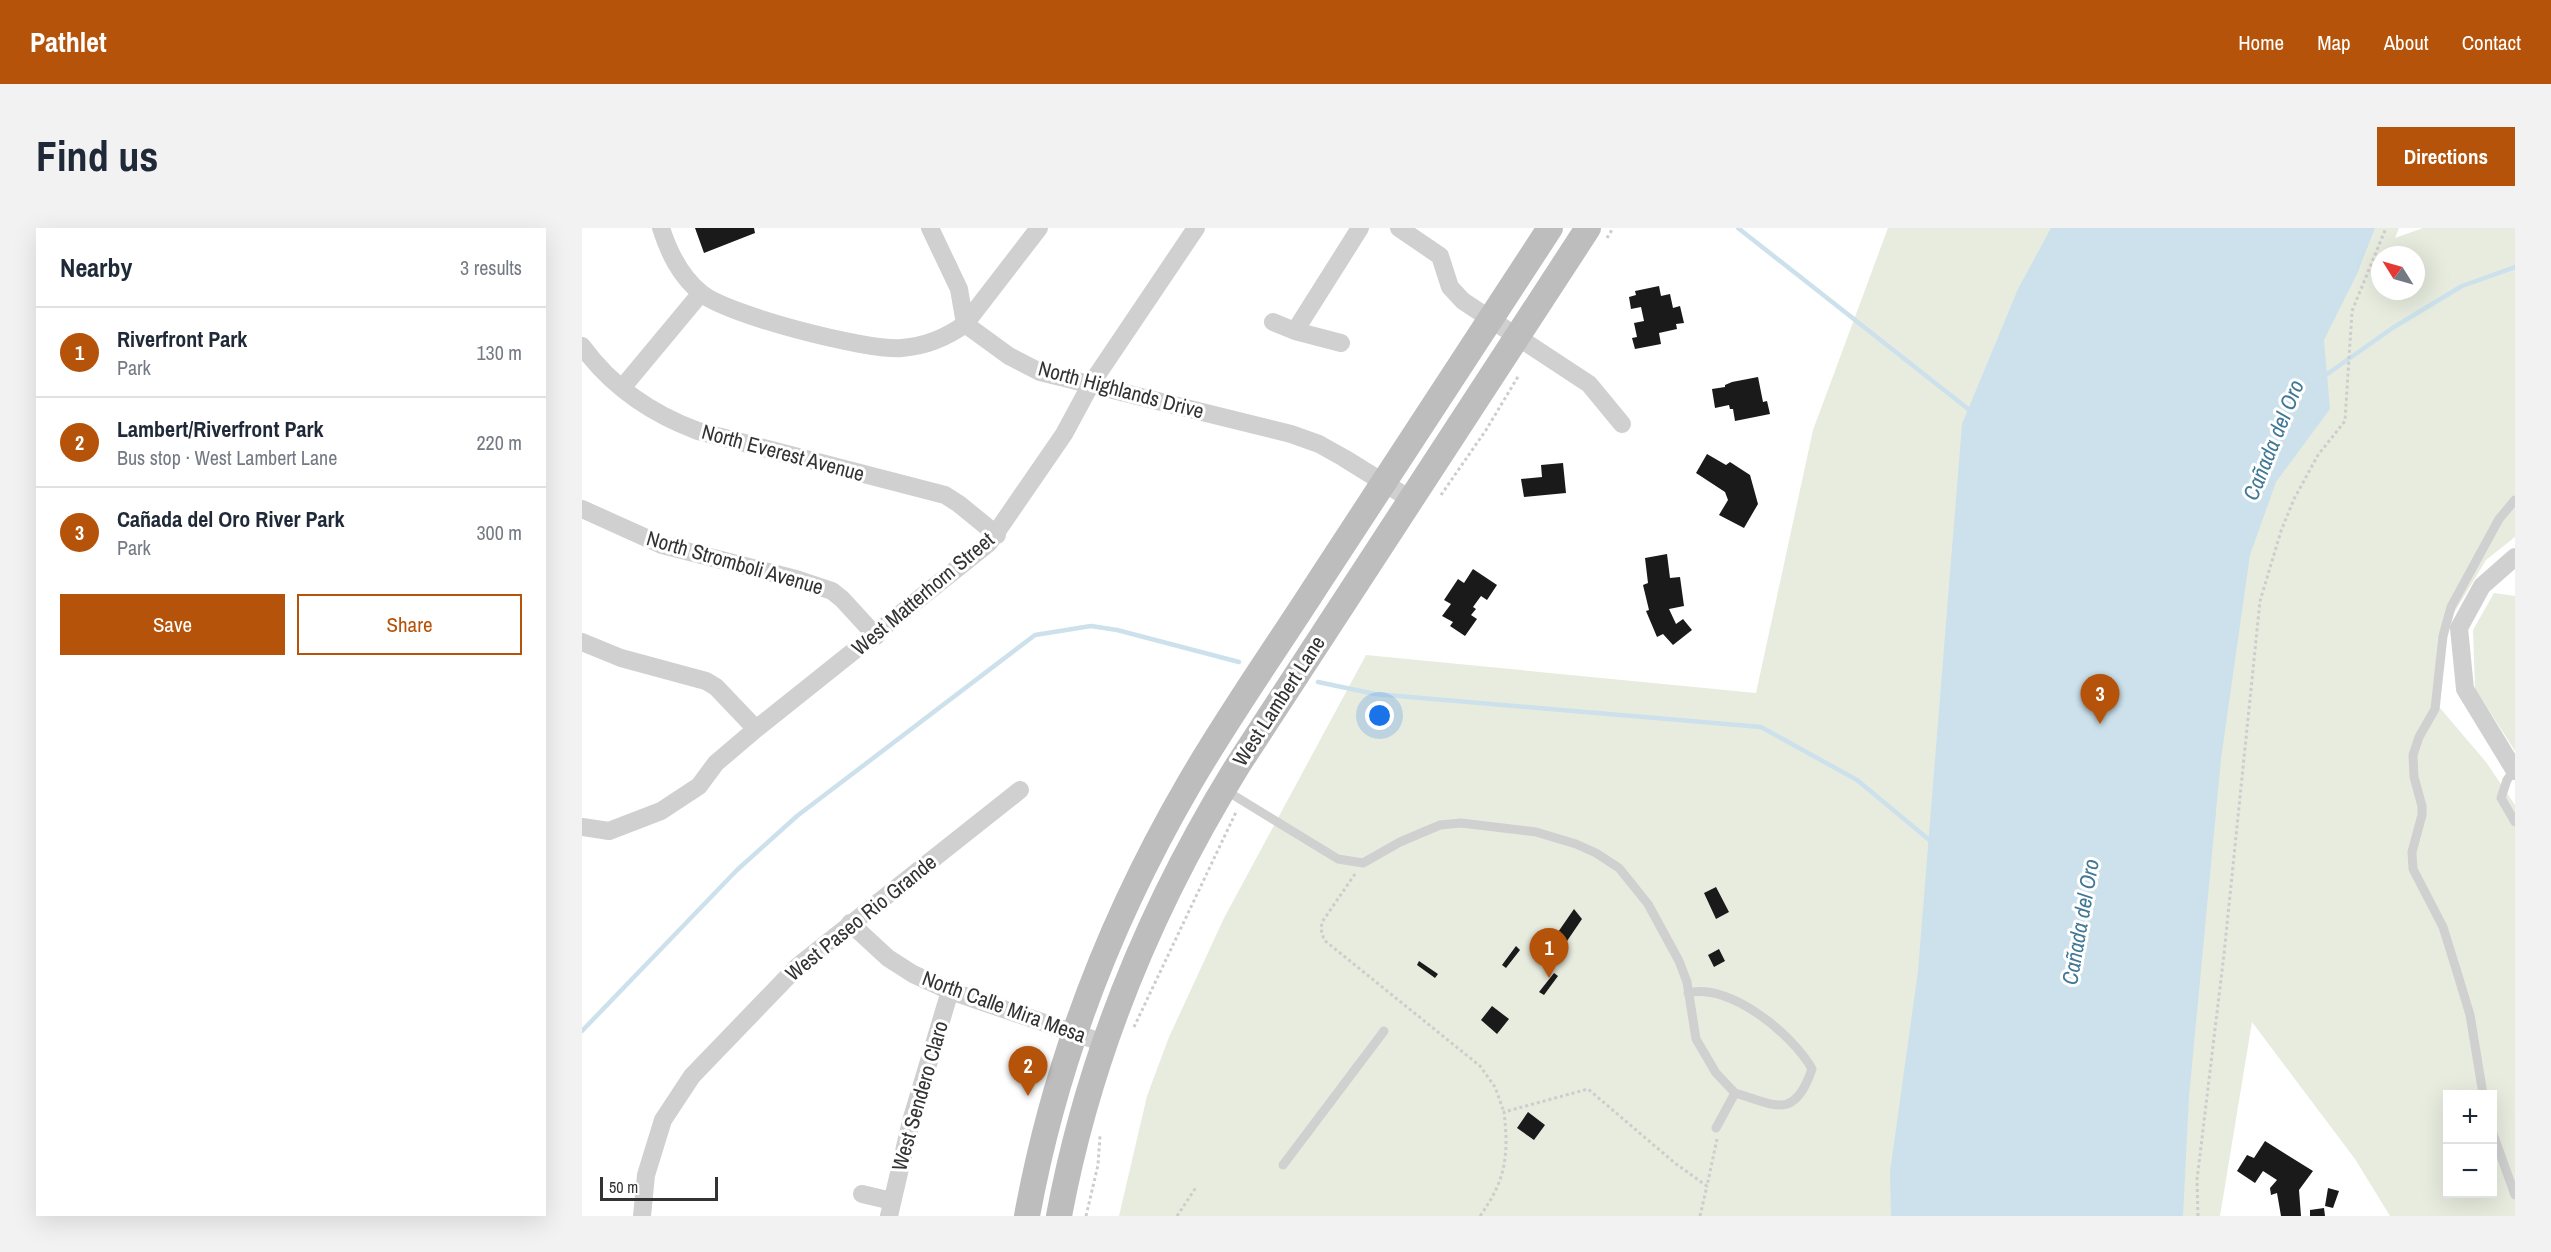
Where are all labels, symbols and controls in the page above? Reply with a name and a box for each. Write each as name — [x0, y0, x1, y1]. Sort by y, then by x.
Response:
text: Pathlet — [30, 23, 107, 61]
text: Home — [2238, 28, 2284, 57]
text: Map — [2317, 28, 2351, 57]
text: About — [2384, 28, 2429, 57]
text: Contact — [2462, 28, 2521, 57]
button: Directions — [2377, 127, 2515, 186]
text: Find us — [36, 128, 158, 184]
north arrow — [2371, 246, 2425, 300]
text: Nearby — [60, 250, 132, 285]
text: 3 results — [460, 254, 522, 281]
text: Riverfront Park — [117, 324, 247, 354]
text: 1 — [75, 339, 84, 366]
text: 130 m — [476, 339, 522, 366]
street label: North Highlands Drive — [1035, 353, 1207, 426]
text: Park — [117, 354, 151, 381]
water label: Cañada del Oro — [2235, 375, 2311, 505]
text: Lambert/Riverfront Park — [117, 414, 324, 444]
street label: North Everest Avenue — [699, 417, 868, 488]
text: 2 — [75, 429, 84, 456]
text: 220 m — [476, 429, 522, 456]
text: Bus stop · West Lambert Lane — [117, 444, 337, 471]
text: Cañada del Oro River Park — [117, 504, 345, 534]
text: 3 — [75, 519, 84, 546]
text: 300 m — [476, 519, 522, 546]
street label: North Stromboli Avenue — [643, 523, 827, 602]
street label: West Matterhorn Street — [845, 525, 1000, 662]
text: Park — [117, 534, 151, 561]
button: Save — [60, 594, 285, 655]
button: Share — [297, 594, 522, 655]
street label: West Lambert Lane — [1226, 630, 1332, 772]
pin: 3 — [2080, 674, 2120, 724]
your location — [1365, 701, 1394, 730]
street label: West Paseo Rio Grande — [779, 848, 942, 988]
water label: Cañada del Oro — [2054, 857, 2106, 987]
pin: 1 — [1530, 928, 1568, 978]
street label: North Calle Mira Mesa — [918, 963, 1090, 1050]
street label: West Sendero Claro — [884, 1017, 955, 1174]
pin: 2 — [1008, 1046, 1048, 1096]
map controls — [2443, 1090, 2497, 1198]
button: + — [2443, 1090, 2497, 1144]
button: − — [2443, 1144, 2497, 1198]
scale bar — [600, 1174, 718, 1202]
text: 50 m — [609, 1176, 638, 1198]

